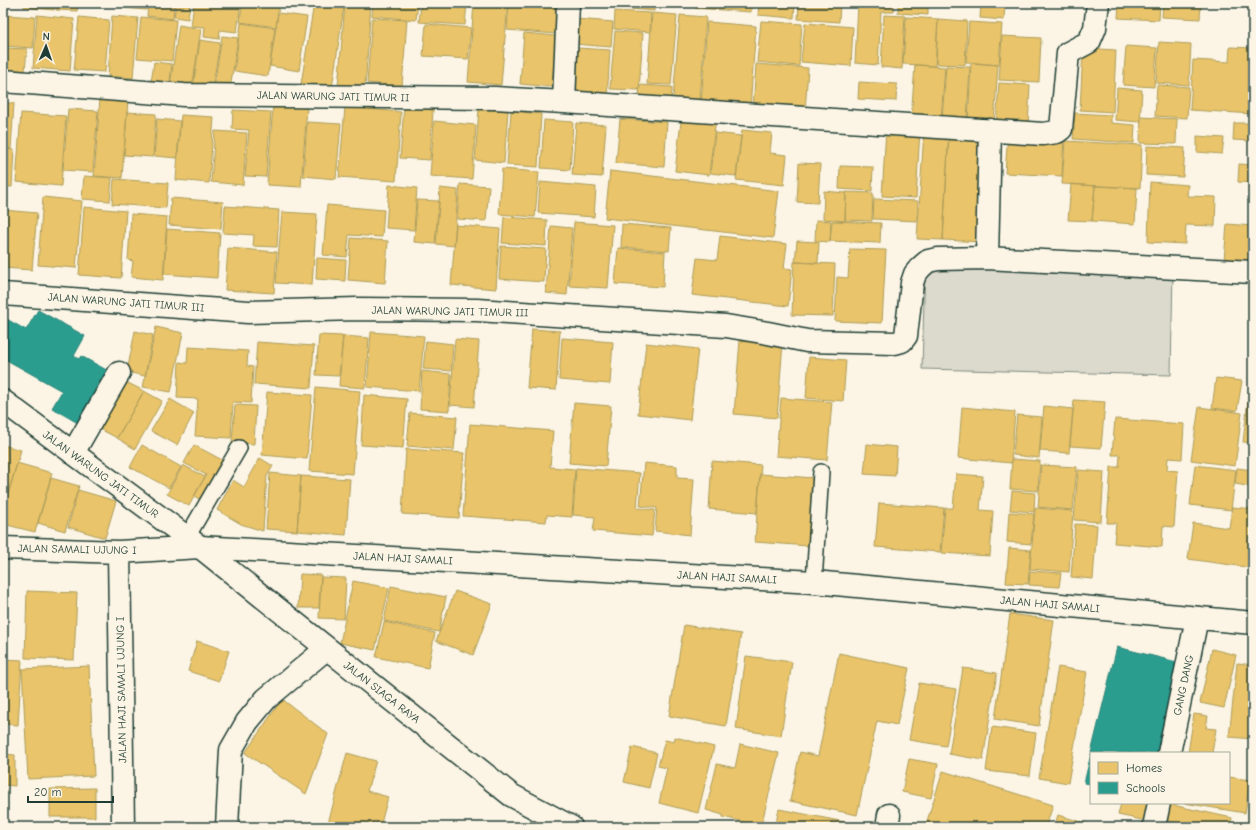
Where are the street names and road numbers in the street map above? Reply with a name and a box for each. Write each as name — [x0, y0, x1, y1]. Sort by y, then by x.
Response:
street label: JALAN WARUNG JATI TIMUR II — [257, 89, 409, 104]
street label: JALAN WARUNG JATI TIMUR III — [47, 291, 205, 314]
street label: JALAN WARUNG JATI TIMUR III — [371, 304, 529, 319]
street label: JALAN WARUNG JATI TIMUR — [40, 428, 162, 521]
street label: JALAN SAMALI UJUNG I — [17, 542, 137, 557]
street label: JALAN HAJI SAMALI — [353, 549, 453, 568]
street label: JALAN HAJI SAMALI — [677, 568, 777, 587]
street label: JALAN HAJI SAMALI — [1000, 594, 1100, 615]
street label: JALAN HAJI SAMALI UJUNG I — [114, 617, 129, 763]
street label: GANG DANG — [1171, 654, 1196, 717]
street label: JALAN SIAGA RAYA — [341, 659, 423, 727]

